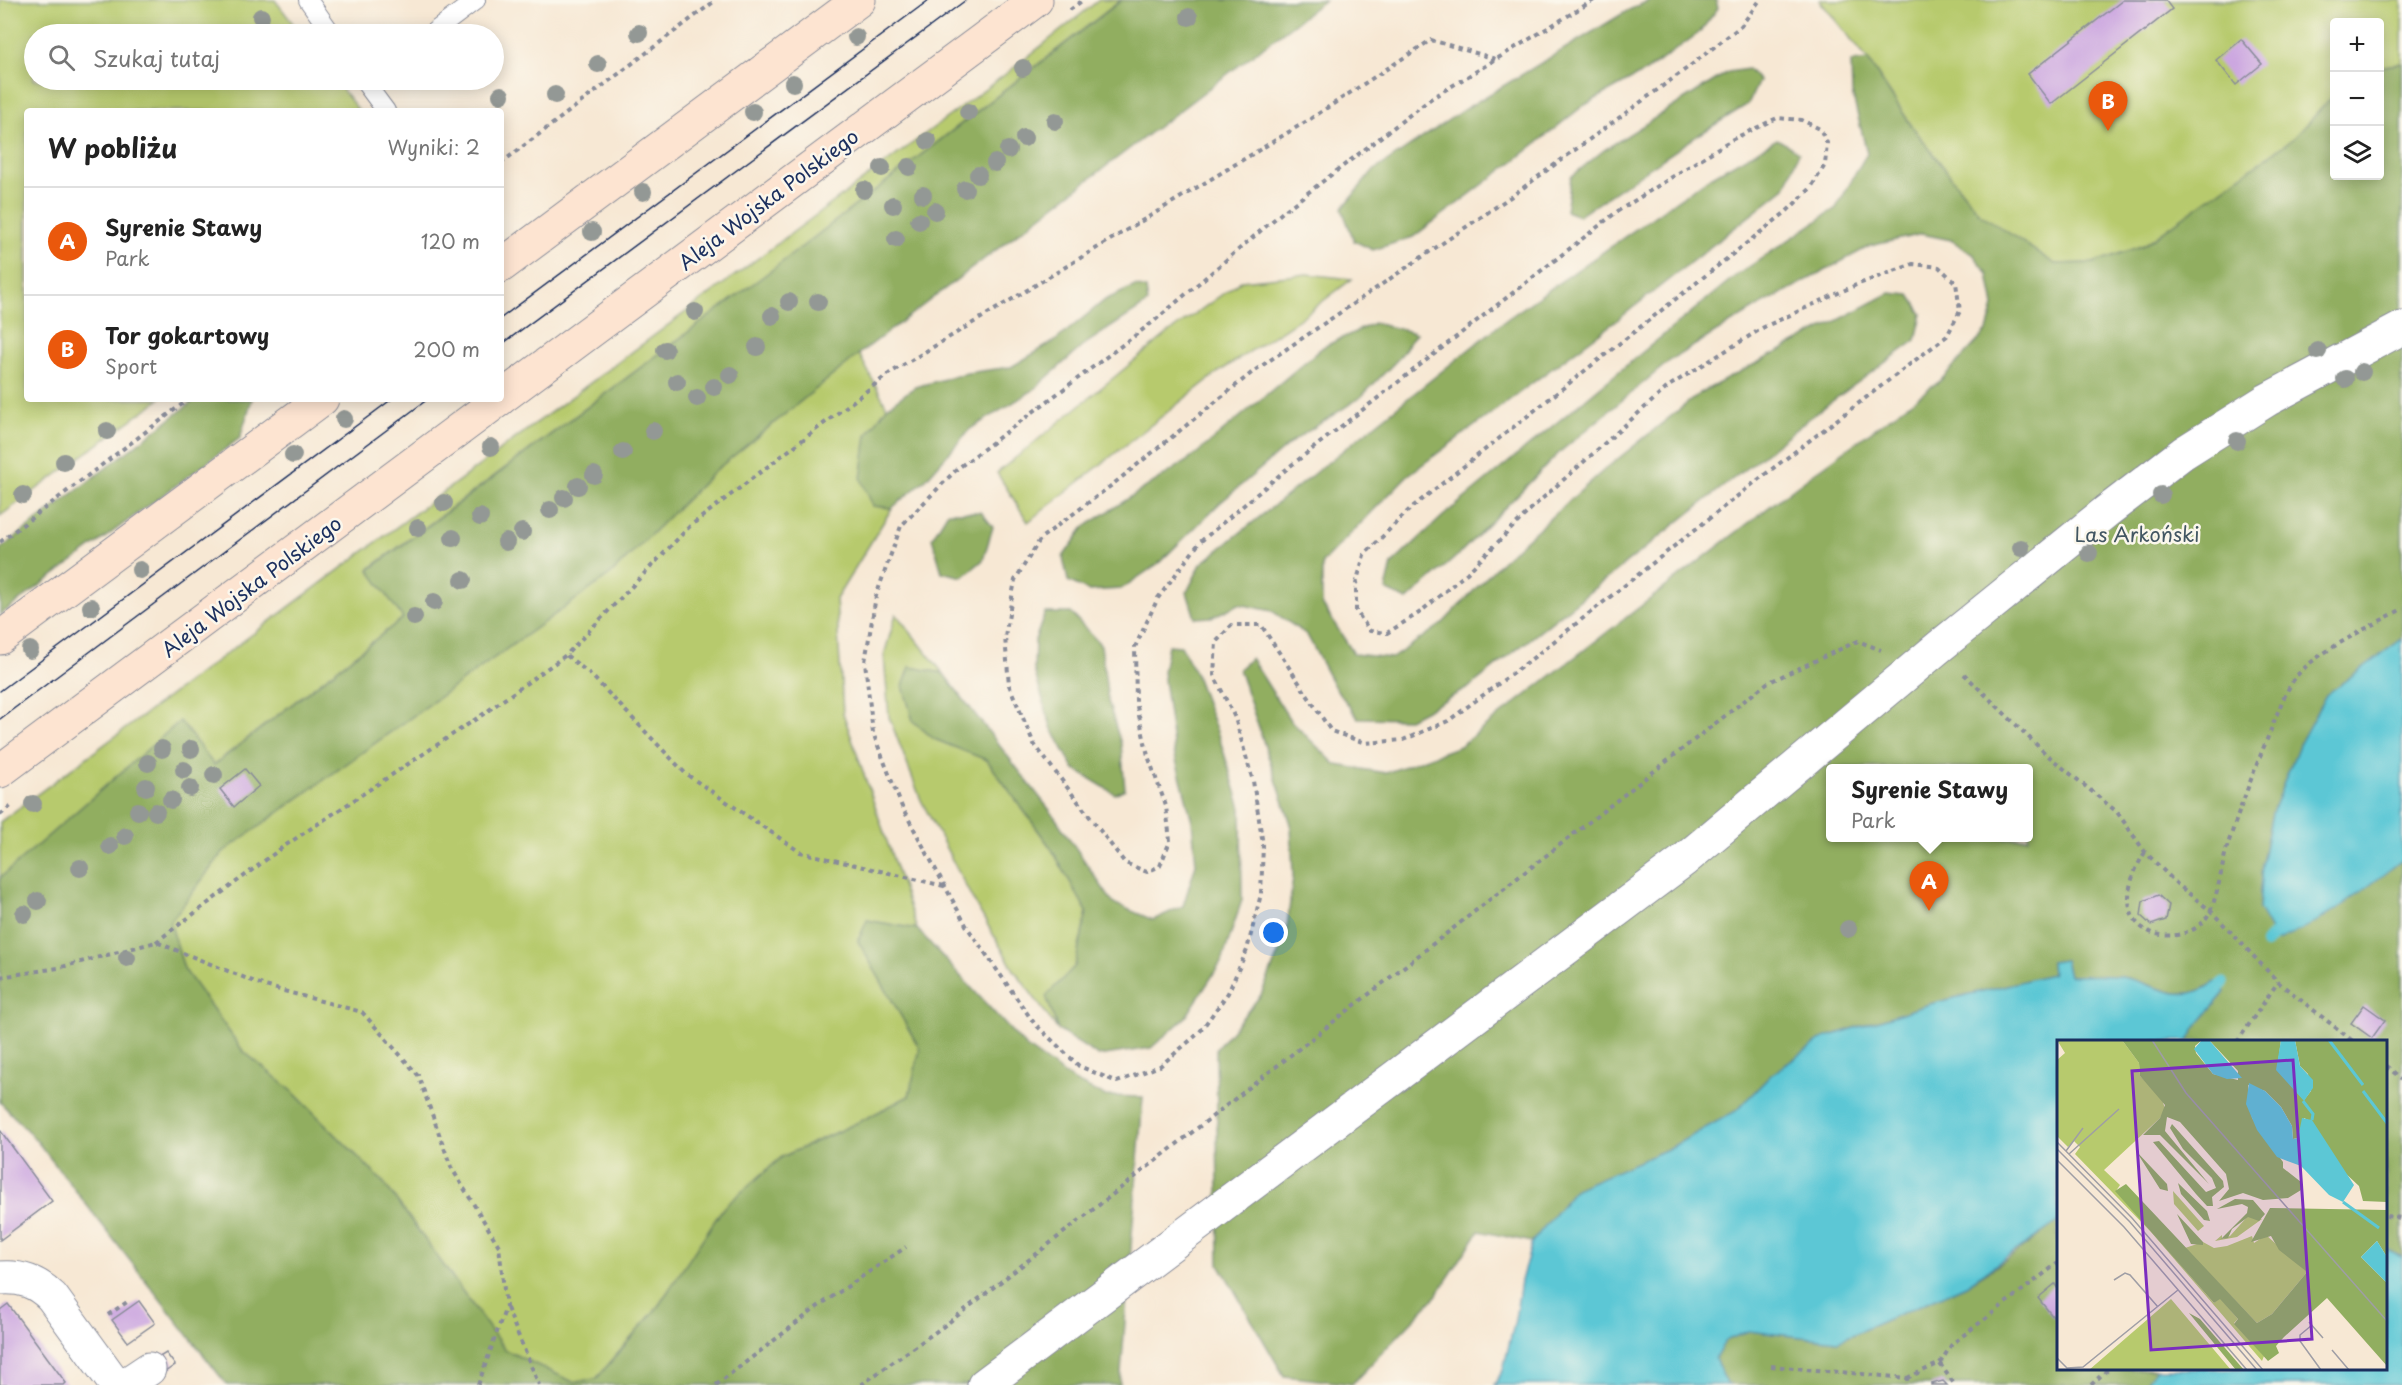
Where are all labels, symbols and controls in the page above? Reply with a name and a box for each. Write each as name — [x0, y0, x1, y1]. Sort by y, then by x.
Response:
map controls — [2330, 18, 2384, 180]
button: + — [2330, 18, 2384, 72]
search box — [24, 24, 504, 90]
icon: search — [45, 41, 78, 74]
text: Szukaj tutaj — [93, 41, 220, 74]
button: − — [2330, 72, 2384, 126]
pin: B — [2088, 82, 2128, 131]
street label: Aleja Wojska Polskiego — [672, 121, 864, 277]
button: layers — [2330, 126, 2384, 180]
text: W pobliżu — [48, 128, 177, 167]
text: Wyniki: 2 — [387, 132, 480, 162]
text: Syrenie Stawy — [105, 210, 262, 243]
text: A — [60, 226, 75, 256]
text: 120 m — [421, 226, 480, 256]
text: Park — [105, 243, 150, 273]
text: Tor gokartowy — [105, 318, 269, 351]
text: B — [61, 334, 74, 364]
text: 200 m — [413, 334, 480, 364]
text: Sport — [105, 351, 157, 381]
street label: Aleja Wojska Polskiego — [155, 508, 347, 664]
park label: Las Arkoński — [2074, 519, 2200, 549]
popup — [1826, 764, 2033, 842]
text: Syrenie Stawy — [1851, 772, 2008, 805]
text: Park — [1851, 805, 1896, 835]
pin: A — [1910, 862, 1948, 911]
your location — [1259, 918, 1288, 947]
inset map — [2057, 1040, 2387, 1370]

